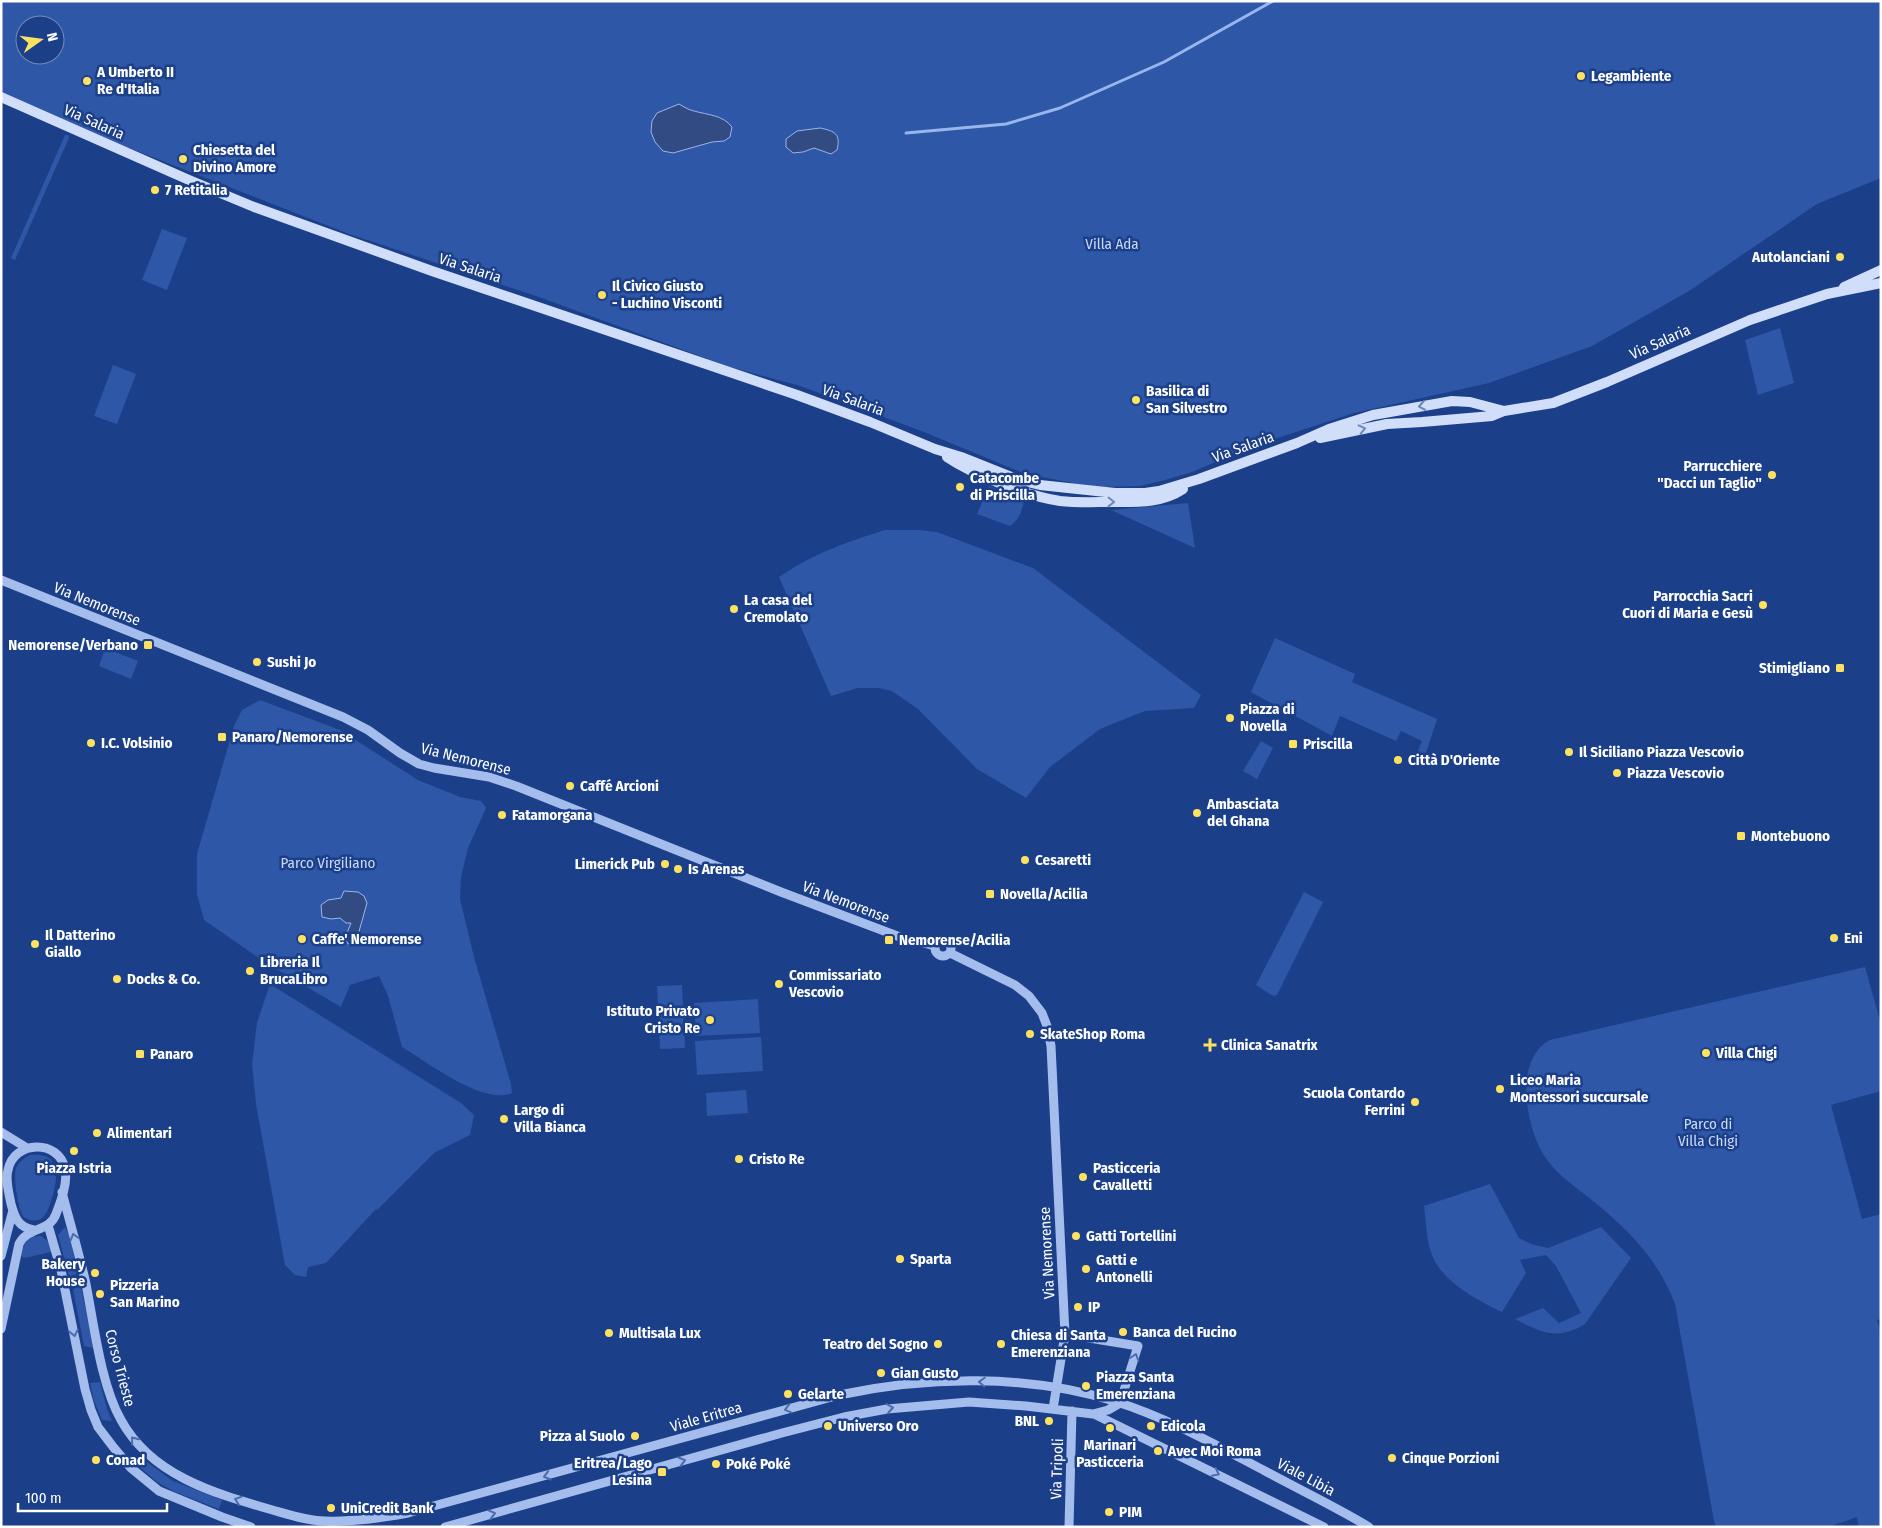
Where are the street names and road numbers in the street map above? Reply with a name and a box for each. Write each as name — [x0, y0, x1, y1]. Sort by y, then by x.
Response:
street label: Via Salaria — [61, 101, 127, 143]
street label: Via Salaria — [437, 249, 503, 287]
street label: Via Salaria — [1627, 321, 1693, 363]
street label: Via Salaria — [820, 381, 886, 419]
street label: Via Salaria — [1210, 428, 1276, 466]
street label: Via Nemorense — [51, 578, 143, 630]
street label: Via Nemorense — [419, 739, 513, 779]
street label: Via Nemorense — [800, 877, 892, 927]
street label: Via Nemorense — [1036, 1206, 1058, 1300]
street label: Corso Trieste — [101, 1327, 139, 1409]
street label: Viale Eritrea — [668, 1398, 744, 1436]
street label: Via Tripoli — [1047, 1438, 1067, 1500]
street label: Viale Libia — [1274, 1454, 1338, 1500]

